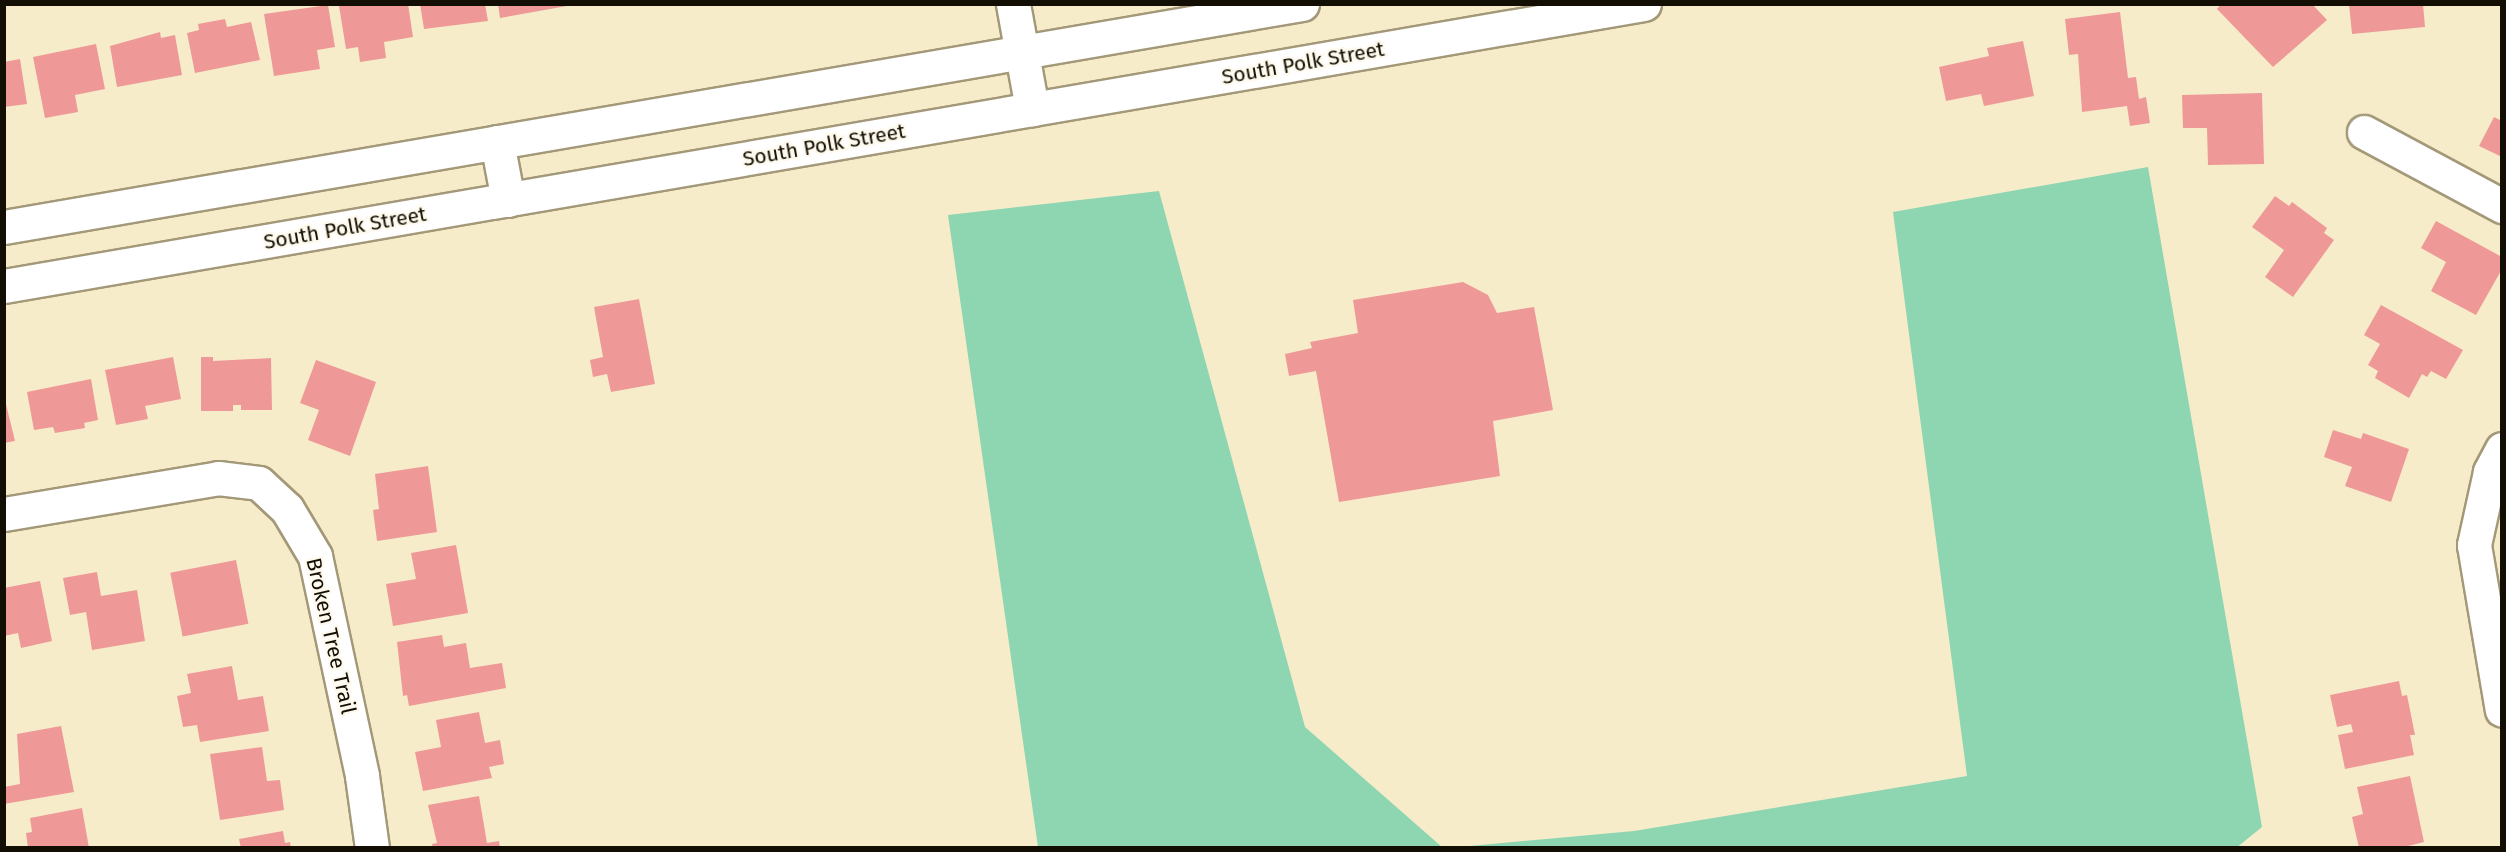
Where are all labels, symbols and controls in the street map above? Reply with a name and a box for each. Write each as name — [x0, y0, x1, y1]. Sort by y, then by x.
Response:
street label: South Polk Street — [1220, 36, 1386, 90]
street label: South Polk Street — [741, 118, 907, 172]
street label: South Polk Street — [262, 201, 428, 255]
street label: Broken Tree Trail — [301, 555, 361, 717]

